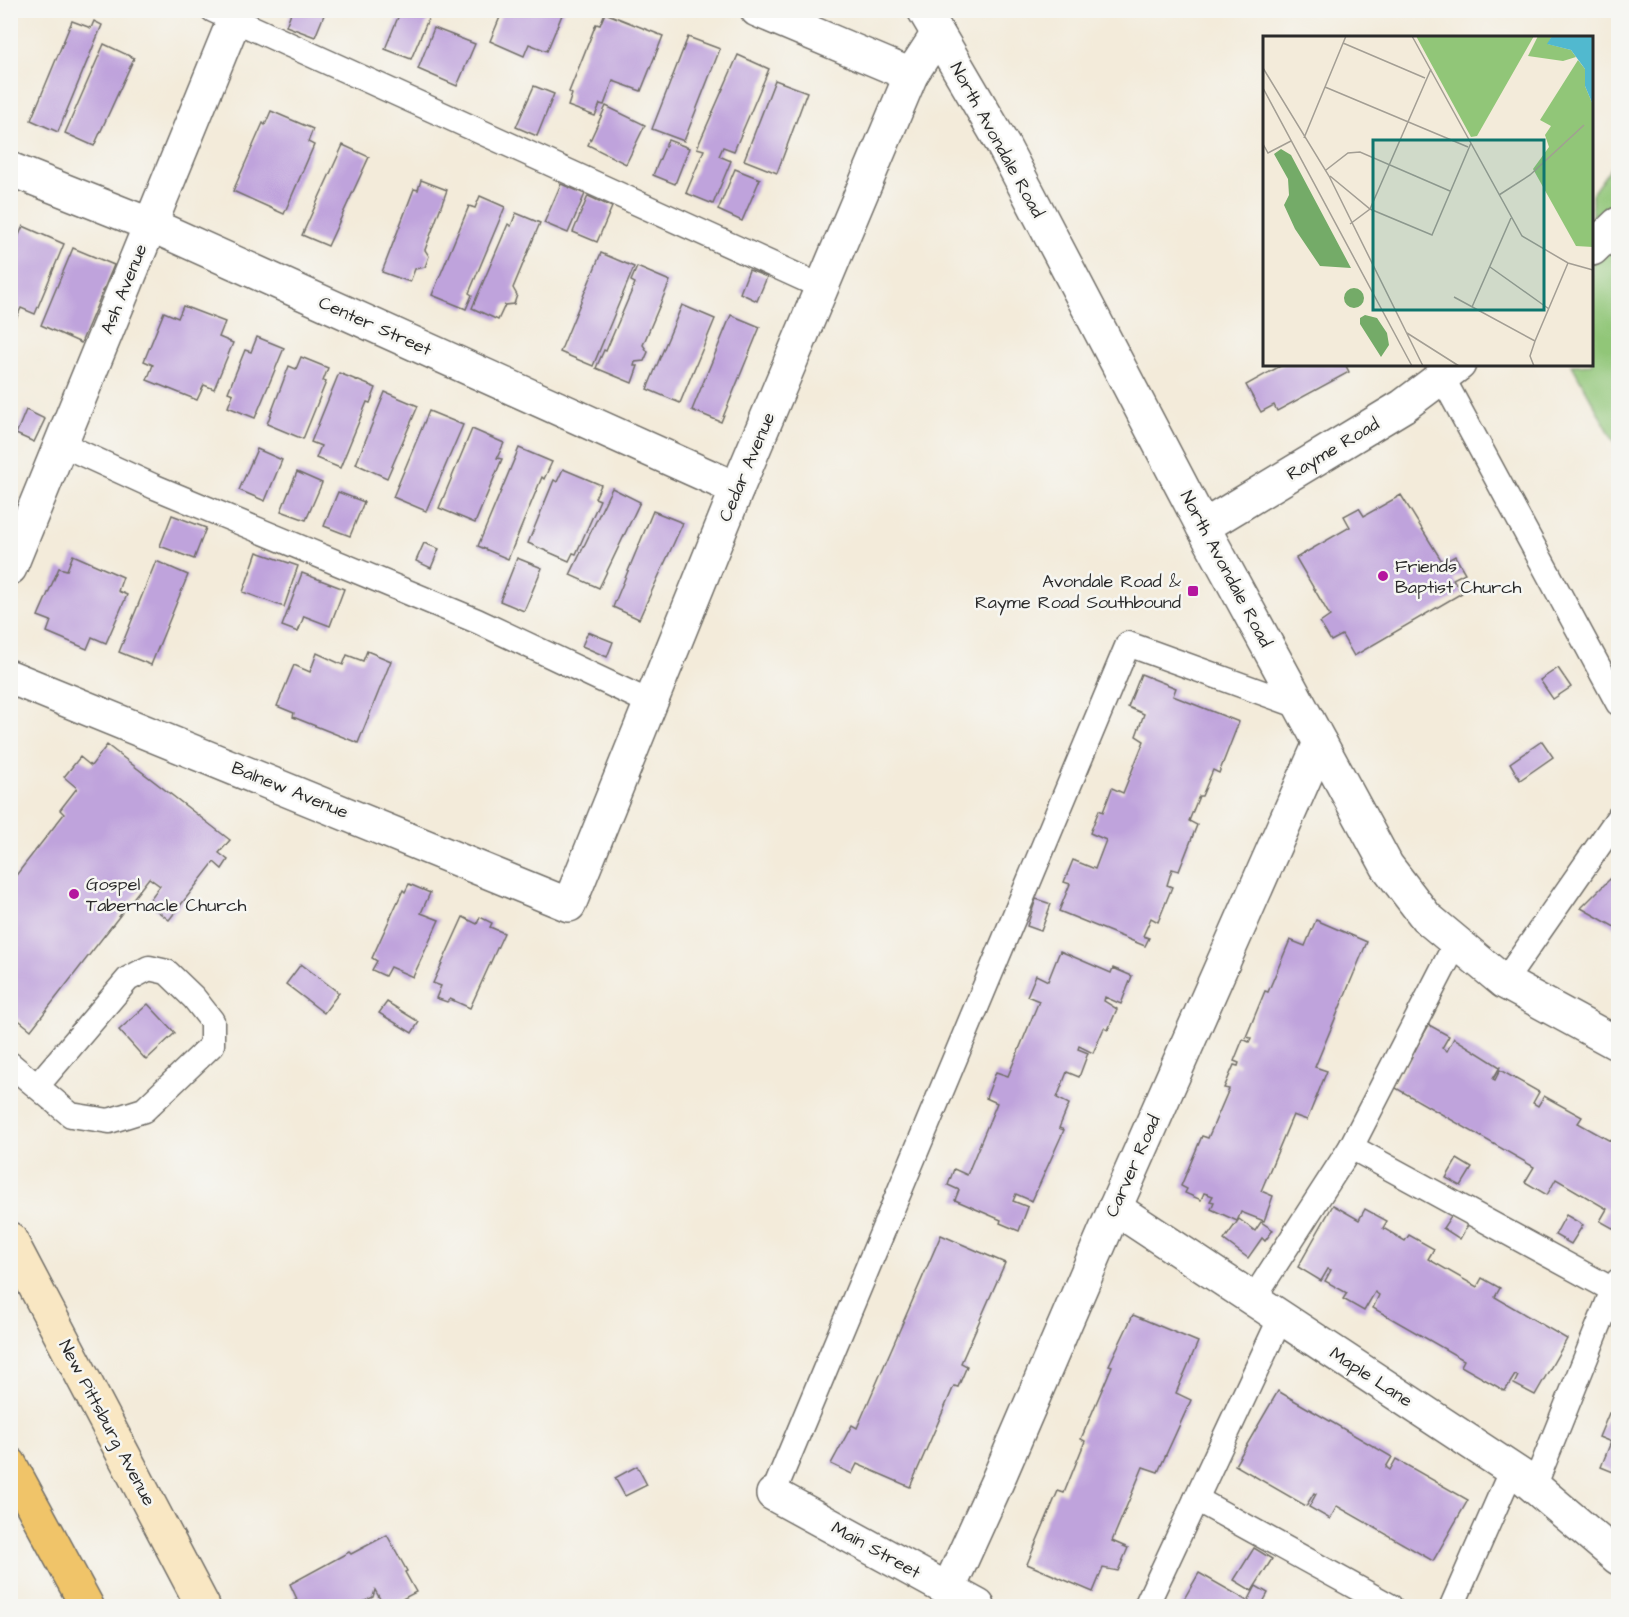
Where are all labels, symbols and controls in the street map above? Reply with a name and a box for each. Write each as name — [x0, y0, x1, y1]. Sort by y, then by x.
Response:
inset map — [1263, 36, 1593, 366]
street label: North Avondale Road — [944, 58, 1050, 222]
street label: Ash Avenue — [95, 240, 154, 338]
street label: Center Street — [315, 290, 436, 362]
street label: Cedar Avenue — [713, 408, 781, 526]
street label: Rayme Road — [1282, 411, 1385, 487]
street label: North Avondale Road — [1174, 486, 1278, 652]
place label: Friends Baptist Church — [1395, 554, 1522, 600]
place label: Avondale Road & Rayme Road Southbound — [975, 569, 1181, 616]
marker: Friends Baptist Church — [1376, 569, 1390, 583]
marker: Avondale Road & Rayme Road Southbound — [1186, 584, 1200, 598]
street label: Balnew Avenue — [228, 755, 352, 825]
place label: Gospel Tabernacle Church — [86, 872, 247, 918]
marker: Gospel Tabernacle Church — [67, 887, 81, 901]
street label: Carver Road — [1099, 1111, 1167, 1221]
street label: New Pittsburg Avenue — [52, 1336, 162, 1511]
street label: Maple Lane — [1325, 1341, 1418, 1413]
street label: Main Street — [827, 1515, 926, 1585]

